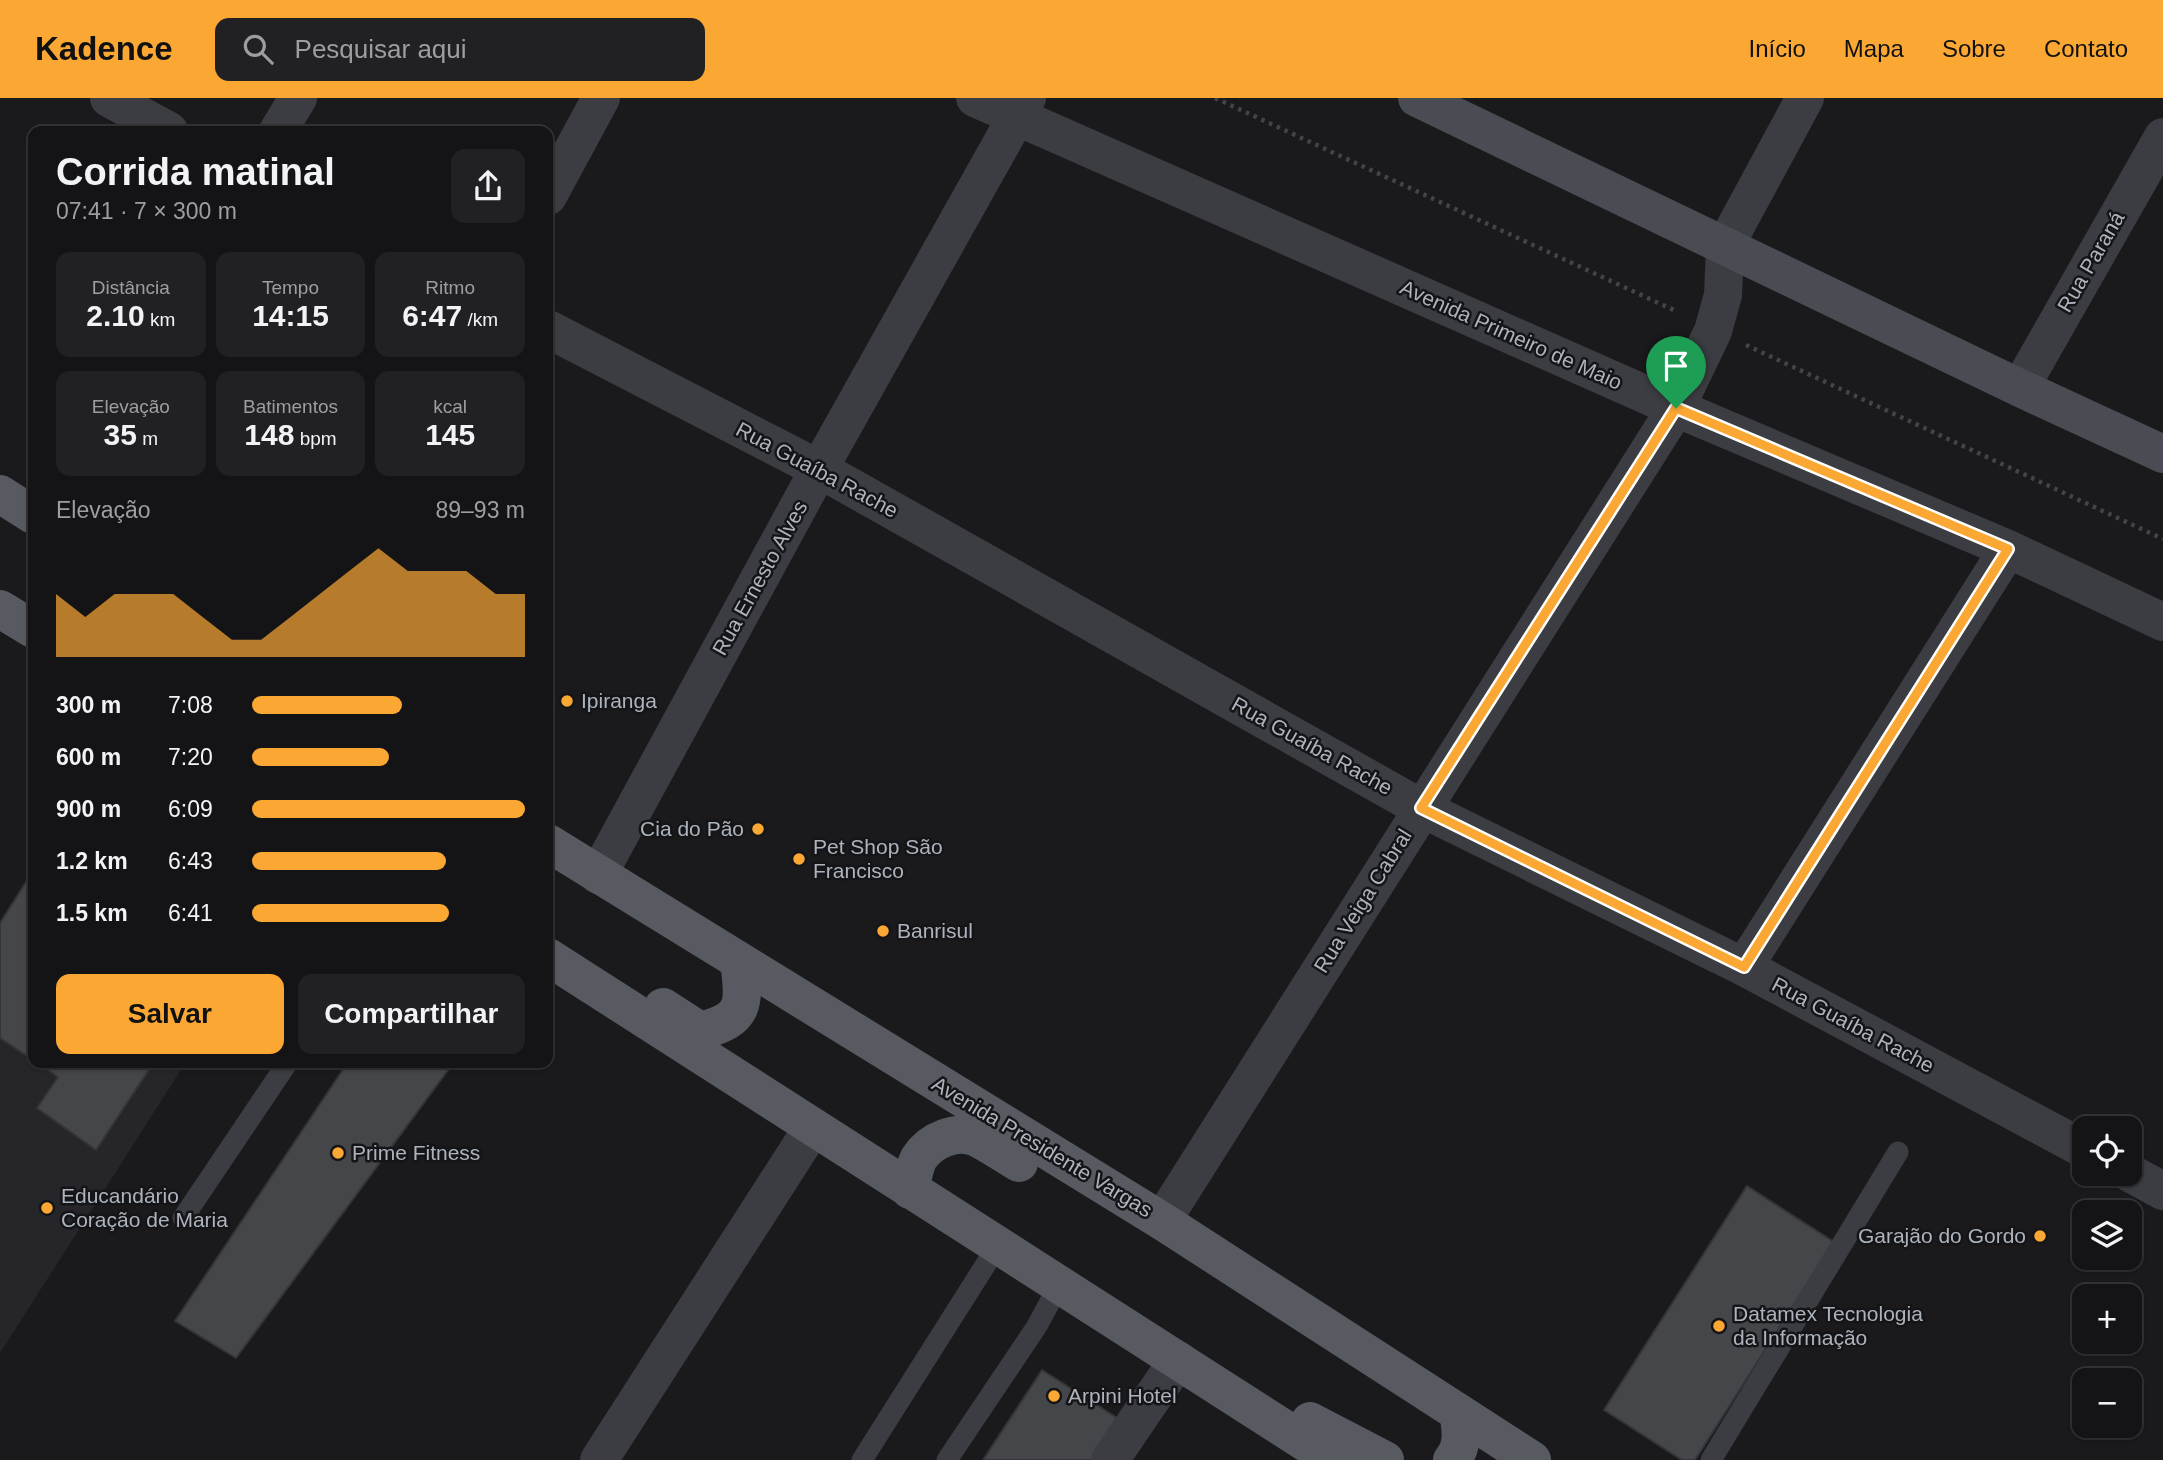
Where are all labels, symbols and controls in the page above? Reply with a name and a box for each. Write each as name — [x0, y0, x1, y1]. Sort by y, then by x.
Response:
search box — [215, 18, 705, 81]
text: Kadence — [35, 30, 173, 67]
icon: search — [239, 30, 277, 68]
text: Pesquisar aqui — [295, 34, 467, 64]
text: Início — [1748, 35, 1806, 62]
text: Mapa — [1844, 35, 1904, 62]
text: Sobre — [1942, 35, 2006, 62]
text: Contato — [2044, 35, 2128, 62]
button: share — [451, 149, 525, 223]
text: Corrida matinal — [56, 151, 335, 193]
text: 07:41 · 7 × 300 m — [56, 198, 237, 224]
street label: Rua Paraná — [2053, 207, 2129, 316]
street label: Avenida Primeiro de Maio — [1397, 275, 1626, 394]
text: Distância — [92, 277, 170, 298]
text: Tempo — [262, 277, 319, 298]
text: Ritmo — [425, 277, 475, 298]
text: 2.10 — [86, 299, 145, 332]
text: 14:15 — [252, 299, 329, 332]
text: 6:47 — [402, 299, 462, 332]
text: km — [145, 309, 175, 330]
text: /km — [462, 309, 498, 330]
pin — [1646, 336, 1706, 408]
icon: arrive — [1657, 347, 1695, 385]
text: Elevação — [92, 396, 170, 417]
text: Batimentos — [243, 396, 338, 417]
text: kcal — [433, 396, 467, 417]
street label: Rua Guaíba Rache — [732, 417, 902, 522]
text: 35 — [104, 418, 137, 451]
text: 148 — [244, 418, 294, 451]
text: 145 — [425, 418, 475, 451]
text: m — [137, 428, 158, 449]
text: bpm — [294, 428, 337, 449]
text: Elevação — [56, 497, 151, 523]
text: 89–93 m — [435, 497, 525, 523]
street label: Rua Ernesto Alves — [708, 497, 812, 659]
place label: Ipiranga — [581, 689, 657, 712]
text: 300 m — [56, 692, 121, 718]
text: 7:08 — [168, 692, 213, 718]
street label: Rua Guaíba Rache — [1228, 692, 1396, 799]
marker: Ipiranga — [559, 693, 575, 709]
text: 600 m — [56, 744, 121, 770]
text: 7:20 — [168, 744, 213, 770]
text: 900 m — [56, 796, 121, 822]
text: 6:09 — [168, 796, 213, 822]
place label: Cia do Pão — [640, 817, 744, 840]
marker: Cia do Pão — [750, 821, 766, 837]
street label: Rua Veiga Cabral — [1309, 825, 1416, 977]
place label: Pet Shop São Francisco — [813, 835, 943, 882]
text: 1.2 km — [56, 848, 128, 874]
text: 6:43 — [168, 848, 213, 874]
marker: Pet Shop São Francisco — [791, 851, 807, 867]
text: 1.5 km — [56, 900, 128, 926]
text: 6:41 — [168, 900, 213, 926]
place label: Banrisul — [897, 919, 973, 942]
marker: Banrisul — [875, 923, 891, 939]
street label: Rua Guaíba Rache — [1768, 972, 1938, 1077]
button: Salvar — [56, 974, 284, 1054]
button: Compartilhar — [298, 974, 525, 1054]
street label: Avenida Presidente Vargas — [928, 1072, 1156, 1221]
map controls — [2072, 1116, 2142, 1438]
button: locate — [2072, 1116, 2142, 1186]
place label: Prime Fitness — [352, 1141, 480, 1164]
marker: Prime Fitness — [330, 1145, 346, 1161]
place label: Educandário Coração de Maria — [61, 1184, 228, 1231]
marker: Educandário Coração de Maria — [39, 1200, 55, 1216]
button: layers — [2072, 1200, 2142, 1270]
place label: Garajão do Gordo — [1858, 1224, 2026, 1247]
marker: Garajão do Gordo — [2032, 1228, 2048, 1244]
button: + — [2072, 1284, 2142, 1354]
place label: Datamex Tecnologia da Informação — [1733, 1302, 1923, 1349]
marker: Datamex Tecnologia da Informação — [1711, 1318, 1727, 1334]
button: − — [2072, 1368, 2142, 1438]
place label: Arpini Hotel — [1068, 1384, 1177, 1407]
marker: Arpini Hotel — [1046, 1388, 1062, 1404]

